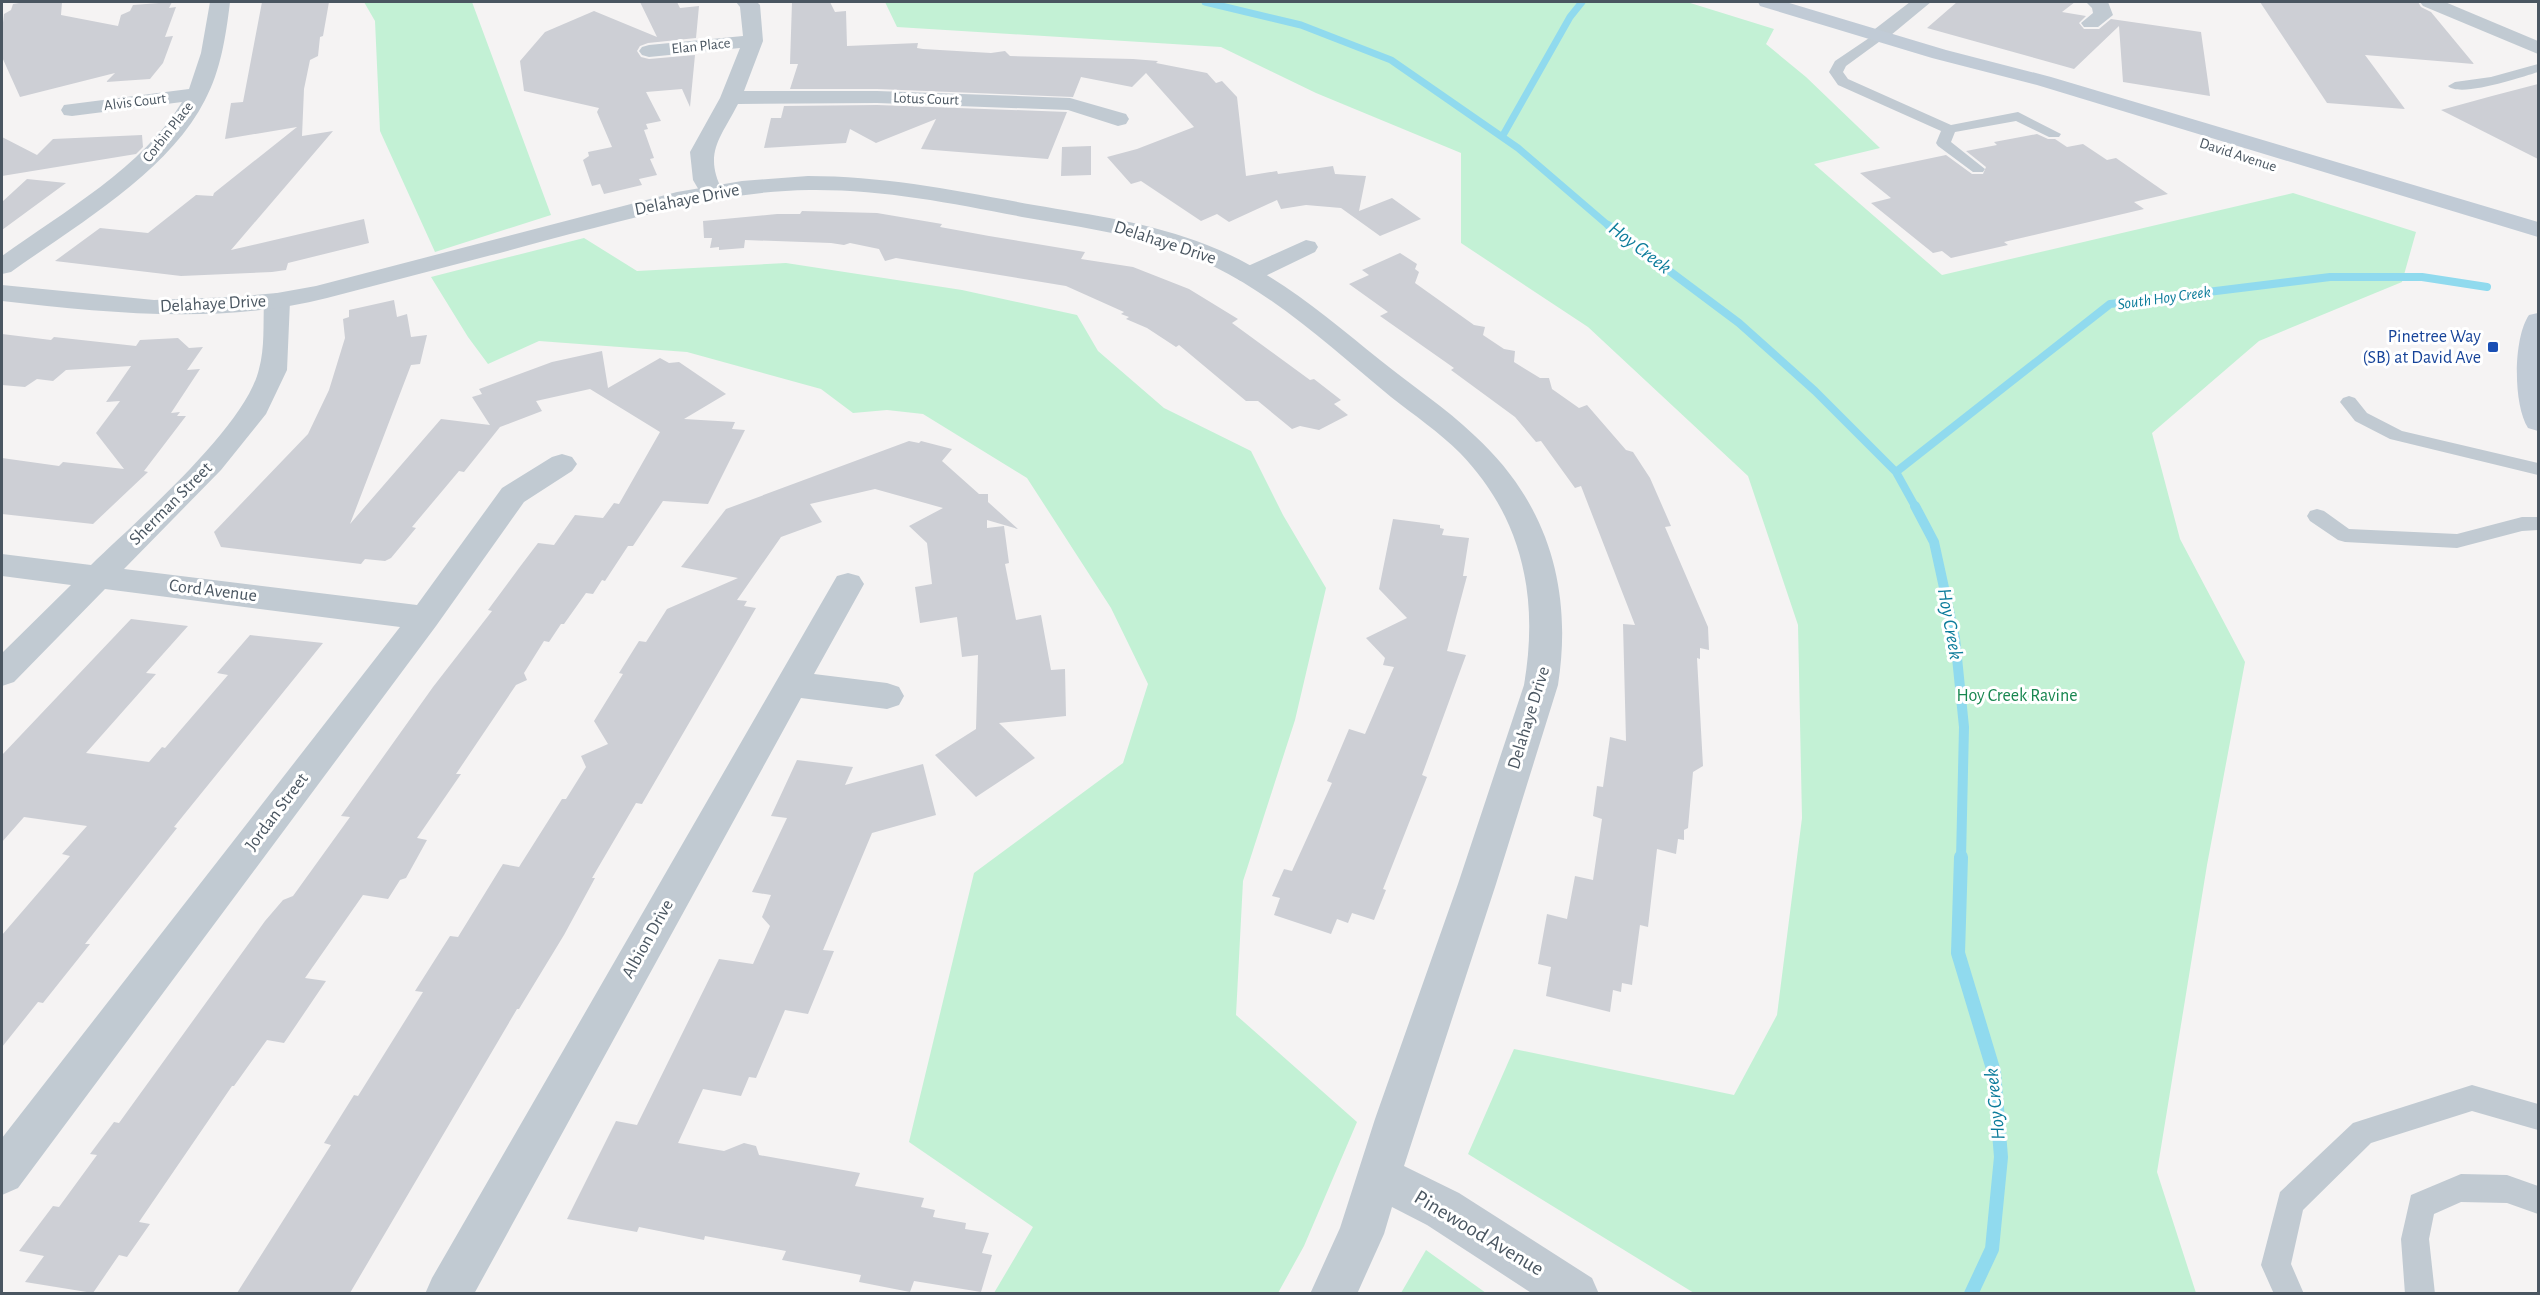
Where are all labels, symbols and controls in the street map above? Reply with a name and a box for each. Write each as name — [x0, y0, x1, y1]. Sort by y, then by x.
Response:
street label: Elan Place — [671, 35, 731, 57]
street label: Lotus Court — [893, 90, 959, 108]
street label: Alvis Court — [103, 91, 167, 113]
street label: Corbin Place — [140, 99, 196, 165]
street label: David Avenue — [2197, 135, 2279, 175]
street label: Delahaye Drive — [633, 181, 741, 219]
street label: Delahaye Drive — [1112, 218, 1218, 268]
water label: Hoy Creek — [1605, 218, 1675, 278]
water label: South Hoy Creek — [2116, 284, 2212, 312]
street label: Delahaye Drive — [159, 292, 267, 316]
place label: Pinetree Way (SB) at David Ave — [2362, 328, 2481, 367]
marker: Pinetree Way (SB) at David Ave — [2486, 340, 2500, 354]
street label: Sherman Street — [126, 459, 216, 549]
street label: Cord Avenue — [168, 577, 258, 605]
water label: Hoy Creek — [1934, 587, 1966, 661]
street label: Delahaye Drive — [1505, 665, 1553, 771]
park label: Hoy Creek Ravine — [1956, 687, 2078, 705]
street label: Jordan Street — [242, 770, 312, 854]
street label: Albion Drive — [619, 897, 677, 981]
water label: Hoy Creek — [1981, 1067, 2009, 1141]
street label: Pinewood Avenue — [1411, 1186, 1547, 1280]

